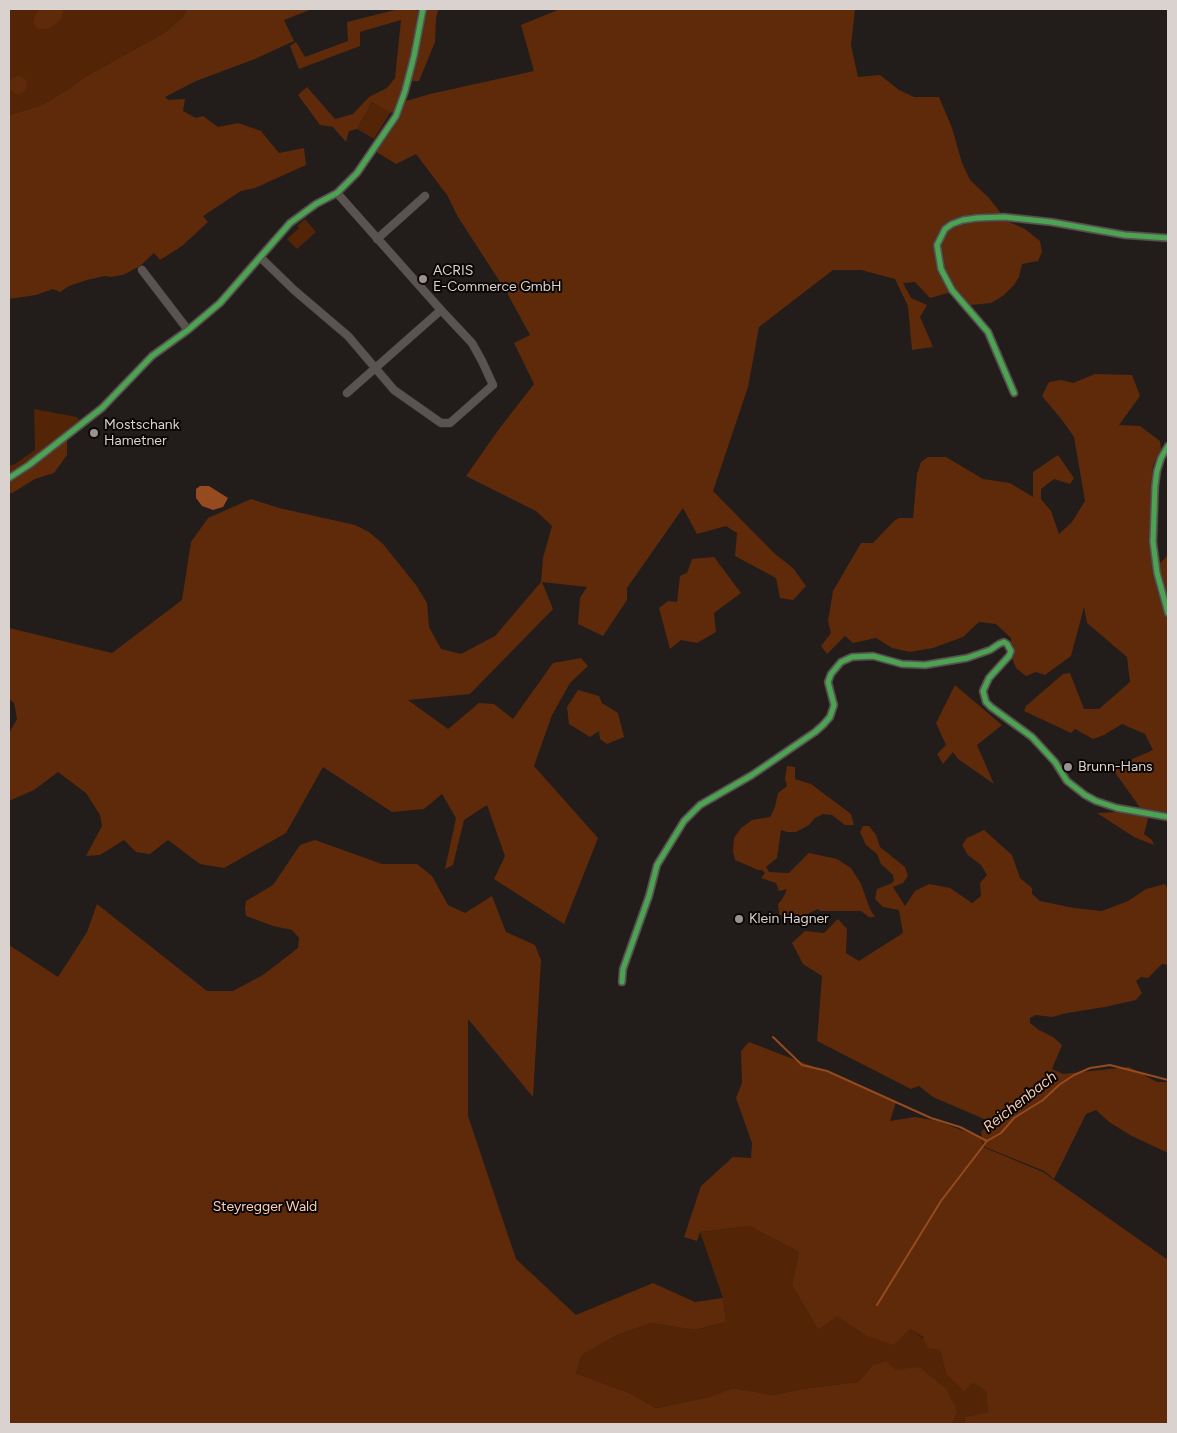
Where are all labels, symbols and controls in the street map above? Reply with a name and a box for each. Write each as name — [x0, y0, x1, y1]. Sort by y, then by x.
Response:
place label: ACRIS E-Commerce GmbH — [433, 263, 561, 296]
marker: ACRIS E-Commerce GmbH — [417, 273, 429, 285]
place label: Mostschank Hametner — [104, 417, 179, 450]
marker: Mostschank Hametner — [88, 427, 100, 439]
place label: Brunn-Hans — [1078, 759, 1153, 775]
marker: Brunn-Hans — [1062, 761, 1074, 773]
place label: Klein Hagner — [749, 911, 829, 927]
marker: Klein Hagner — [733, 913, 745, 925]
water label: Reichenbach — [980, 1068, 1060, 1136]
park label: Steyregger Wald — [213, 1199, 317, 1215]

